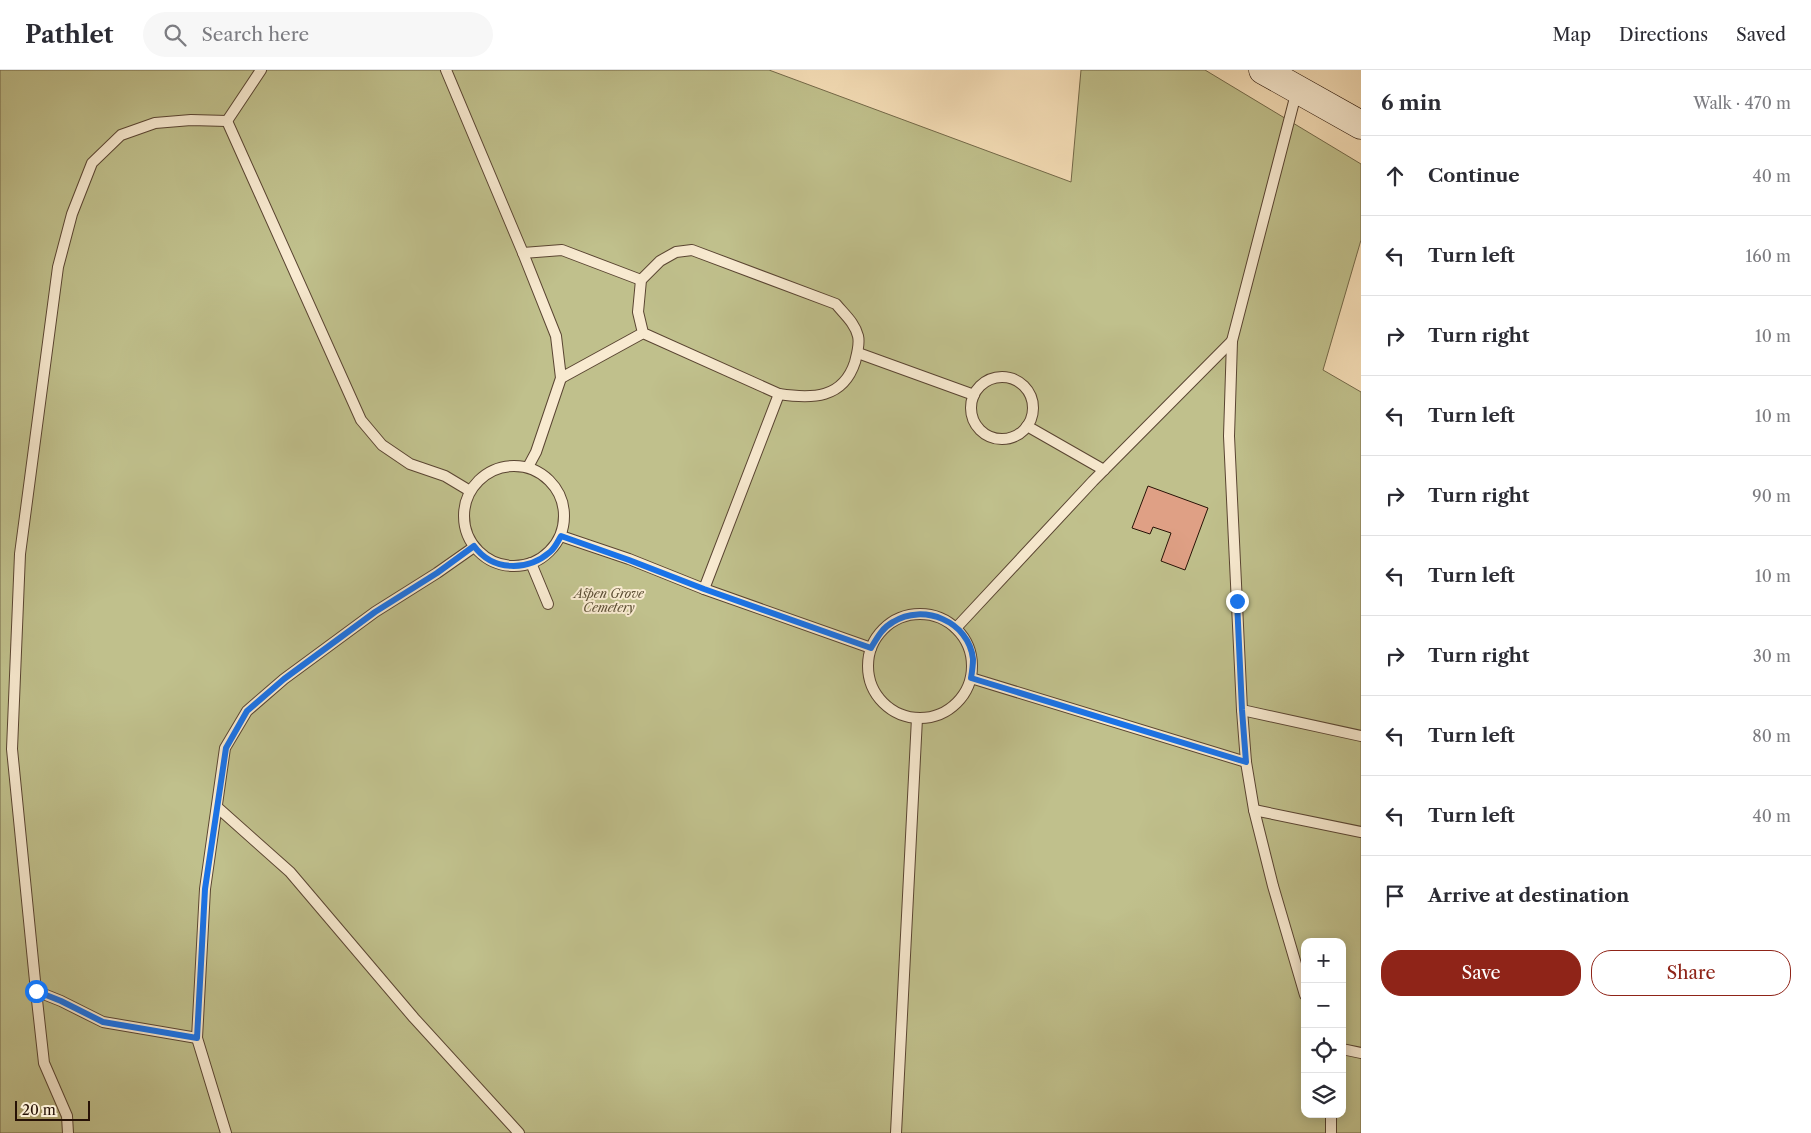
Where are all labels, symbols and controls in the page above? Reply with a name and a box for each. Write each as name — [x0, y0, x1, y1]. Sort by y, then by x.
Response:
search box — [143, 12, 493, 57]
text: Pathlet — [25, 20, 113, 49]
icon: search — [161, 21, 189, 49]
text: Search here — [201, 23, 309, 46]
text: Map — [1552, 24, 1591, 46]
text: Directions — [1619, 24, 1708, 46]
text: Saved — [1736, 24, 1786, 46]
text: 6 min — [1381, 90, 1442, 115]
text: Walk · 470 m — [1693, 93, 1791, 113]
icon: ahead — [1381, 162, 1409, 190]
text: Continue — [1428, 164, 1520, 187]
text: 40 m — [1752, 166, 1791, 186]
icon: left — [1381, 242, 1409, 270]
text: Turn left — [1428, 244, 1515, 267]
text: 160 m — [1746, 246, 1791, 266]
icon: right — [1381, 322, 1409, 350]
text: Turn right — [1428, 324, 1529, 347]
text: 10 m — [1755, 326, 1791, 346]
icon: left — [1381, 402, 1409, 430]
text: Turn left — [1428, 404, 1515, 427]
text: 10 m — [1755, 406, 1791, 426]
icon: right — [1381, 482, 1409, 510]
text: Turn right — [1428, 484, 1529, 507]
text: 90 m — [1752, 486, 1791, 506]
icon: left — [1381, 562, 1409, 590]
text: Turn left — [1428, 564, 1515, 587]
text: 10 m — [1755, 566, 1791, 586]
park label: Aspen Grove Cemetery — [572, 586, 645, 615]
route end — [1226, 590, 1249, 613]
icon: right — [1381, 642, 1409, 670]
text: Turn right — [1428, 644, 1529, 667]
text: 30 m — [1753, 646, 1791, 666]
icon: left — [1381, 722, 1409, 750]
text: Turn left — [1428, 724, 1515, 747]
text: 80 m — [1752, 726, 1791, 746]
icon: left — [1381, 802, 1409, 830]
text: Turn left — [1428, 804, 1515, 827]
text: 40 m — [1752, 806, 1791, 826]
icon: arrive — [1381, 882, 1409, 910]
text: Arrive at destination — [1428, 884, 1629, 907]
map controls — [1301, 938, 1346, 1118]
button: + — [1301, 938, 1346, 983]
button: Save — [1381, 950, 1581, 996]
button: Share — [1591, 950, 1791, 996]
route start — [25, 980, 48, 1003]
button: − — [1301, 983, 1346, 1028]
button: locate — [1301, 1028, 1346, 1073]
button: layers — [1301, 1073, 1346, 1118]
scale bar — [15, 1098, 90, 1121]
text: 20 m — [22, 1101, 56, 1119]

